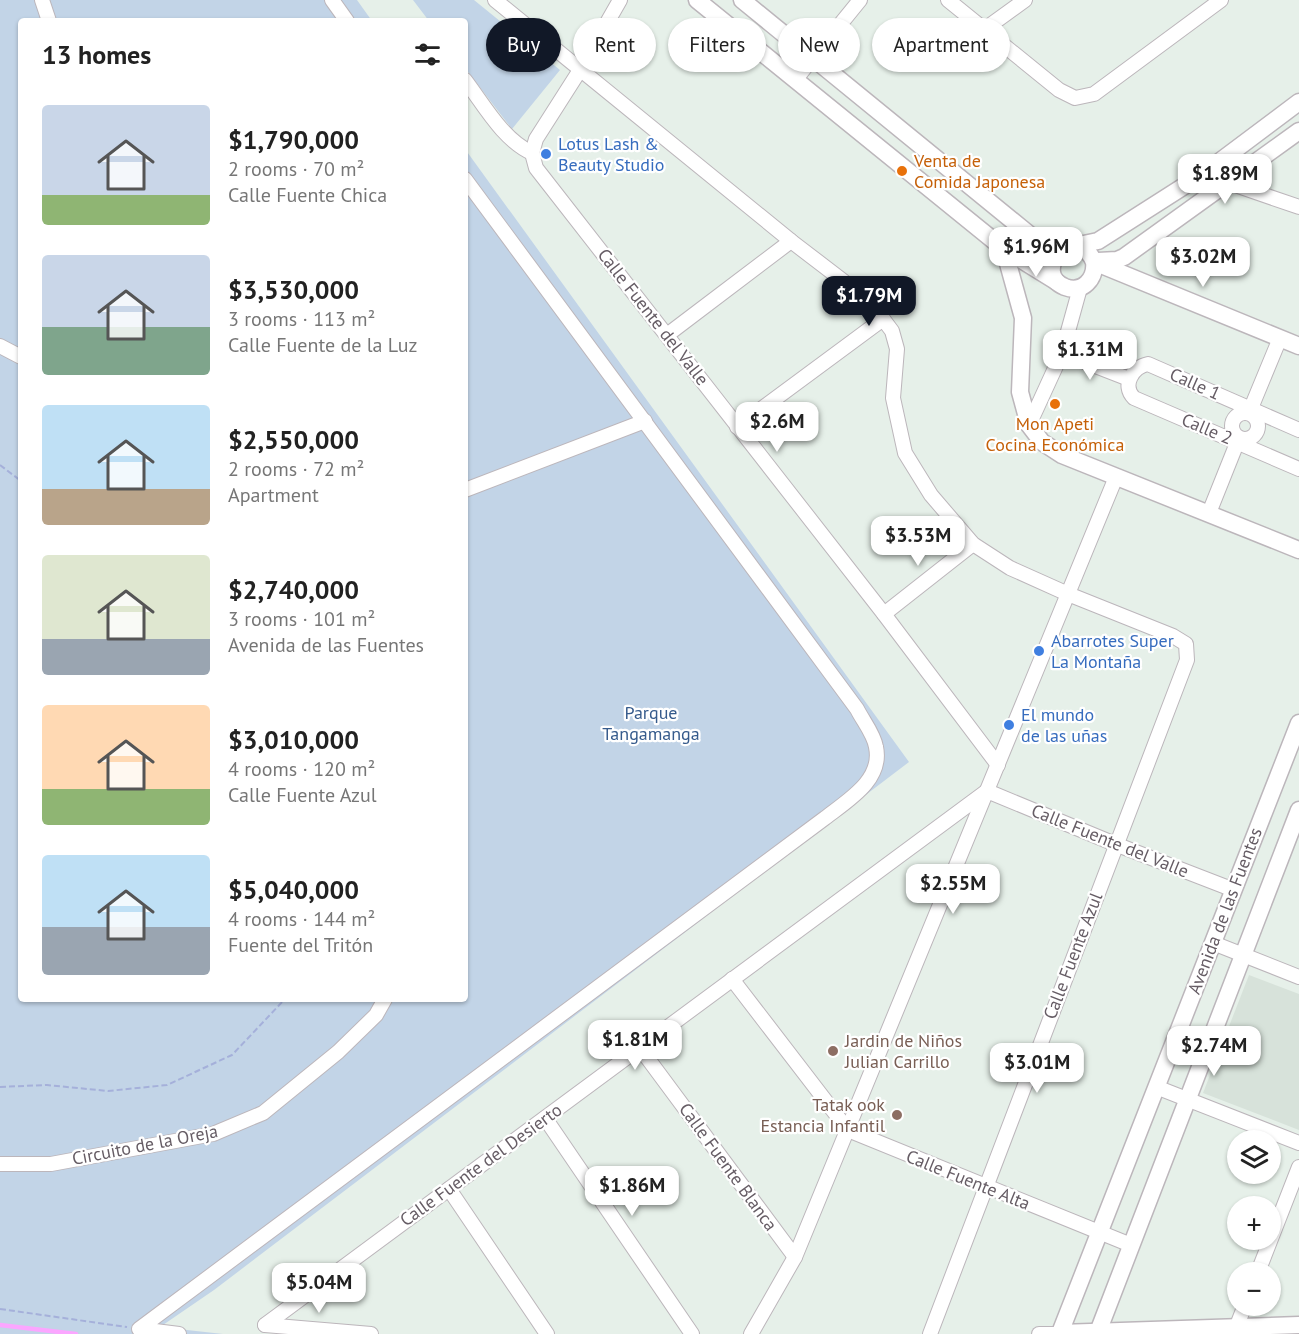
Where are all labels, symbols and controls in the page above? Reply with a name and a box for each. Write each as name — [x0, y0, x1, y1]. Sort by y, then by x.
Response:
chip: Buy — [486, 18, 561, 72]
chip: Rent — [573, 18, 656, 72]
chip: Filters — [668, 18, 766, 72]
chip: New — [778, 18, 860, 72]
chip: Apartment — [872, 18, 1010, 72]
text: 13 homes — [42, 38, 151, 71]
icon: filters — [411, 38, 444, 71]
text: $1,790,000 — [228, 123, 359, 156]
icon: home — [90, 129, 162, 201]
place label: Lotus Lash & Beauty Studio — [558, 132, 664, 176]
marker: Lotus Lash & Beauty Studio — [539, 147, 553, 161]
place label: Venta de Comida Japonesa — [913, 149, 1045, 193]
pin: $1.89M — [1176, 154, 1274, 205]
text: 2 rooms · 70 m² — [228, 156, 364, 182]
text: $1.89M — [1192, 160, 1258, 186]
marker: Venta de Comida Japonesa — [895, 164, 909, 178]
text: Calle Fuente Chica — [228, 182, 387, 208]
pin: $1.96M — [987, 227, 1085, 278]
text: $1.96M — [1003, 233, 1069, 259]
pin: $3.02M — [1154, 237, 1252, 288]
text: $3.02M — [1170, 243, 1236, 269]
street label: Calle Fuente del Valle — [593, 244, 714, 390]
text: $3,530,000 — [228, 273, 359, 306]
pin: $1.79M — [820, 276, 918, 327]
icon: home — [90, 279, 162, 351]
text: $1.79M — [836, 282, 902, 308]
text: 3 rooms · 113 m² — [228, 306, 375, 332]
pin: $1.31M — [1041, 330, 1139, 381]
text: Calle Fuente de la Luz — [228, 332, 417, 358]
text: $1.31M — [1057, 336, 1123, 362]
street label: Calle 1 — [1166, 362, 1224, 405]
marker: Mon Apeti Cocina Económica — [1048, 397, 1062, 411]
pin: $2.6M — [735, 402, 819, 453]
text: $2.6M — [750, 408, 804, 434]
street label: Calle 2 — [1178, 408, 1236, 450]
place label: Mon Apeti Cocina Económica — [986, 412, 1124, 456]
text: $2,550,000 — [228, 423, 359, 456]
icon: home — [90, 429, 162, 501]
text: 2 rooms · 72 m² — [228, 456, 364, 482]
text: Apartment — [228, 482, 319, 508]
pin: $3.53M — [869, 516, 967, 567]
text: $3.53M — [885, 522, 951, 548]
text: $2,740,000 — [228, 573, 359, 606]
icon: home — [90, 579, 162, 651]
text: 3 rooms · 101 m² — [228, 606, 375, 632]
place label: Abarrotes Super La Montaña — [1051, 629, 1174, 673]
text: Avenida de las Fuentes — [228, 632, 424, 658]
marker: Abarrotes Super La Montaña — [1032, 644, 1046, 658]
park label: Parque Tangamanga — [602, 701, 700, 745]
place label: El mundo de las uñas — [1021, 703, 1107, 747]
marker: El mundo de las uñas — [1002, 718, 1016, 732]
text: $3,010,000 — [228, 723, 359, 756]
icon: home — [90, 729, 162, 801]
text: 4 rooms · 120 m² — [228, 756, 375, 782]
text: Calle Fuente Azul — [228, 782, 377, 808]
street label: Calle Fuente del Valle — [1028, 799, 1192, 883]
street label: Avenida de las Fuentes — [1182, 824, 1267, 997]
pin: $2.55M — [904, 864, 1002, 915]
text: $2.55M — [920, 870, 986, 896]
text: $5,040,000 — [228, 873, 359, 906]
icon: home — [90, 879, 162, 951]
street label: Calle Fuente Azul — [1038, 889, 1108, 1022]
text: 4 rooms · 144 m² — [228, 906, 375, 932]
text: Fuente del Tritón — [228, 932, 373, 958]
pin: $1.81M — [586, 1020, 684, 1071]
text: $1.81M — [602, 1026, 668, 1052]
pin: $2.74M — [1165, 1026, 1263, 1077]
place label: Jardin de Niños Julian Carrillo — [844, 1029, 962, 1073]
text: $2.74M — [1181, 1032, 1247, 1058]
pin: $3.01M — [988, 1043, 1086, 1094]
marker: Jardin de Niños Julian Carrillo — [826, 1044, 840, 1058]
text: $3.01M — [1004, 1049, 1070, 1075]
place label: Tatak ook Estancia Infantil — [760, 1093, 886, 1137]
street label: Calle Fuente del Desierto — [395, 1098, 566, 1231]
street label: Calle Fuente Blanca — [674, 1098, 783, 1235]
marker: Tatak ook Estancia Infantil — [890, 1108, 904, 1122]
street label: Circuito de la Oreja — [70, 1119, 220, 1170]
map controls — [1227, 1130, 1281, 1316]
button: layers — [1227, 1130, 1281, 1184]
street label: Calle Fuente Alta — [903, 1144, 1033, 1215]
pin: $1.86M — [583, 1166, 681, 1217]
text: $1.86M — [599, 1172, 665, 1198]
button: + — [1227, 1196, 1281, 1250]
button: − — [1227, 1262, 1281, 1316]
pin: $5.04M — [270, 1263, 368, 1314]
text: $5.04M — [286, 1269, 352, 1295]

